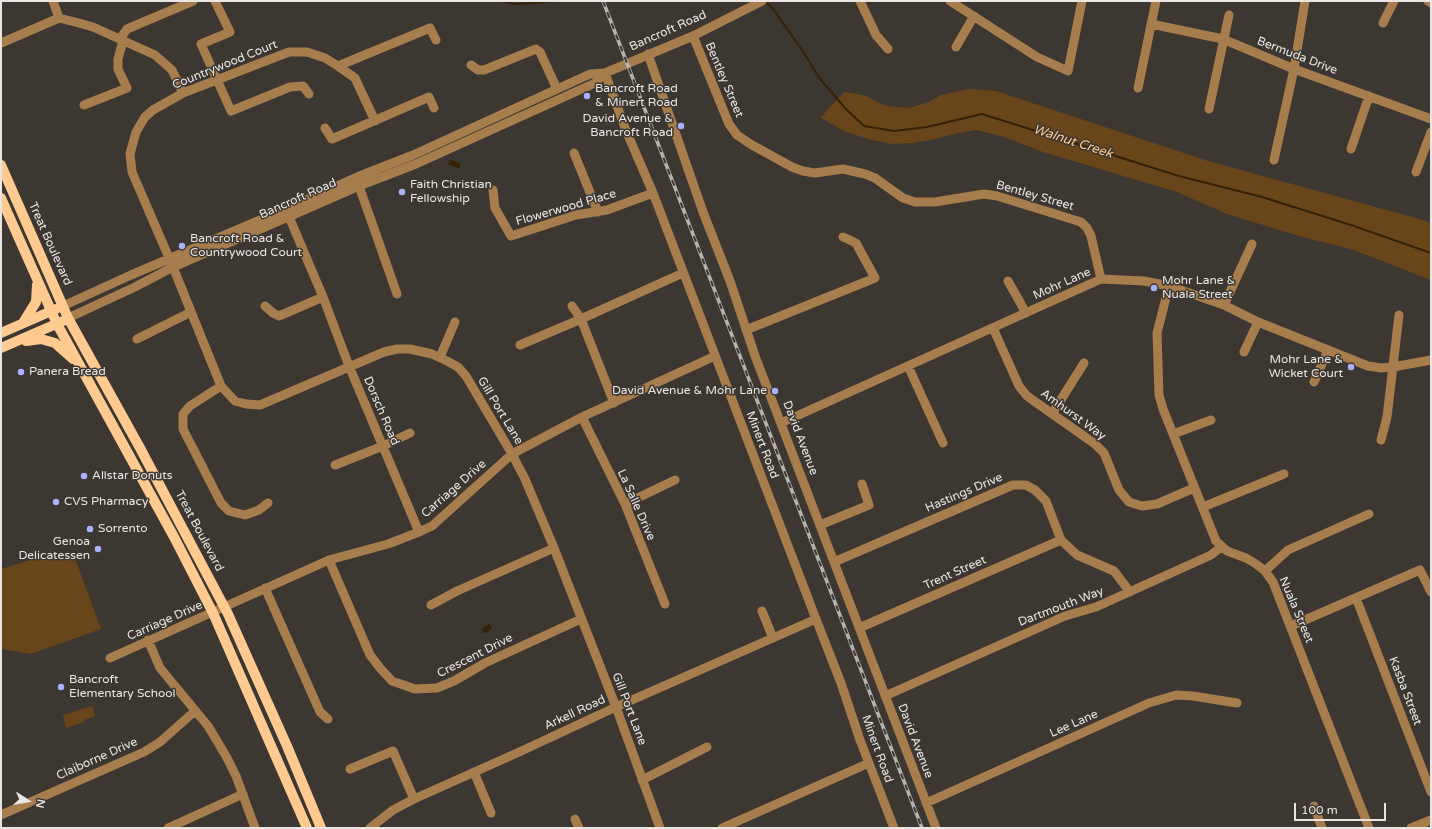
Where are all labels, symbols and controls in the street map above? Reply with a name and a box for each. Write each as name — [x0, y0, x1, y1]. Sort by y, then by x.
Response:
street label: Bancroft Road — [627, 8, 709, 54]
street label: Bermuda Drive — [1255, 34, 1339, 78]
street label: Countrywood Court — [170, 37, 280, 93]
street label: Bentley Street — [702, 40, 746, 120]
place label: Bancroft Road & Minert Road — [595, 82, 678, 110]
marker: Bancroft Road & Minert Road — [582, 91, 592, 101]
place label: David Avenue & Bancroft Road — [583, 112, 673, 140]
marker: David Avenue & Bancroft Road — [676, 121, 686, 131]
water label: Walnut Creek — [1031, 122, 1115, 162]
street label: Bancroft Road — [257, 176, 339, 222]
place label: Faith Christian Fellowship — [410, 178, 492, 206]
street label: Bentley Street — [994, 178, 1076, 214]
marker: Faith Christian Fellowship — [397, 187, 407, 197]
street label: Flowerwood Place — [514, 187, 618, 229]
street label: Treat Boulevard — [25, 200, 75, 288]
place label: Bancroft Road & Countrywood Court — [190, 232, 302, 260]
marker: Bancroft Road & Countrywood Court — [177, 241, 187, 251]
street label: Mohr Lane — [1031, 265, 1093, 303]
place label: Mohr Lane & Nuala Street — [1162, 274, 1235, 302]
marker: Mohr Lane & Nuala Street — [1149, 283, 1159, 293]
place label: Mohr Lane & Wicket Court — [1269, 353, 1343, 381]
marker: Mohr Lane & Wicket Court — [1346, 362, 1356, 372]
place label: Panera Bread — [29, 365, 106, 379]
marker: Panera Bread — [16, 367, 26, 377]
street label: Dorsch Road — [360, 374, 402, 448]
street label: Gill Port Lane — [474, 375, 526, 447]
place label: David Avenue & Mohr Lane — [612, 384, 767, 398]
marker: David Avenue & Mohr Lane — [770, 386, 780, 396]
street label: Amhurst Way — [1038, 386, 1108, 444]
street label: David Avenue — [779, 399, 821, 477]
street label: Minert Road — [743, 409, 781, 481]
street label: Carriage Drive — [419, 457, 489, 521]
street label: La Salle Drive — [614, 467, 658, 543]
place label: Allstar Donuts — [92, 469, 173, 483]
street label: Hastings Drive — [923, 470, 1005, 516]
marker: Allstar Donuts — [79, 471, 89, 481]
street label: Treat Boulevard — [172, 488, 226, 574]
place label: CVS Pharmacy — [64, 495, 148, 509]
marker: CVS Pharmacy — [51, 497, 61, 507]
place label: Sorrento — [98, 522, 147, 536]
marker: Sorrento — [85, 524, 95, 534]
place label: Genoa Delicatessen — [19, 535, 90, 563]
marker: Genoa Delicatessen — [93, 544, 103, 554]
street label: Trent Street — [921, 553, 989, 593]
street label: Nuala Street — [1276, 575, 1316, 645]
street label: Dartmouth Way — [1016, 584, 1106, 630]
street label: Carriage Drive — [125, 598, 205, 644]
street label: Crescent Drive — [435, 631, 515, 681]
street label: Kasba Street — [1385, 655, 1425, 727]
street label: Gill Port Lane — [609, 671, 649, 747]
place label: Bancroft Elementary School — [69, 673, 176, 701]
marker: Bancroft Elementary School — [56, 682, 66, 692]
street label: Arkell Road — [542, 693, 608, 733]
street label: David Avenue — [894, 702, 936, 780]
street label: Lee Lane — [1048, 707, 1100, 741]
street label: Minert Road — [858, 713, 896, 785]
street label: Claiborne Drive — [54, 735, 140, 783]
north arrow — [8, 781, 48, 821]
scale bar — [1296, 795, 1388, 821]
text: N — [33, 798, 48, 809]
text: 100 m — [1301, 803, 1338, 817]

